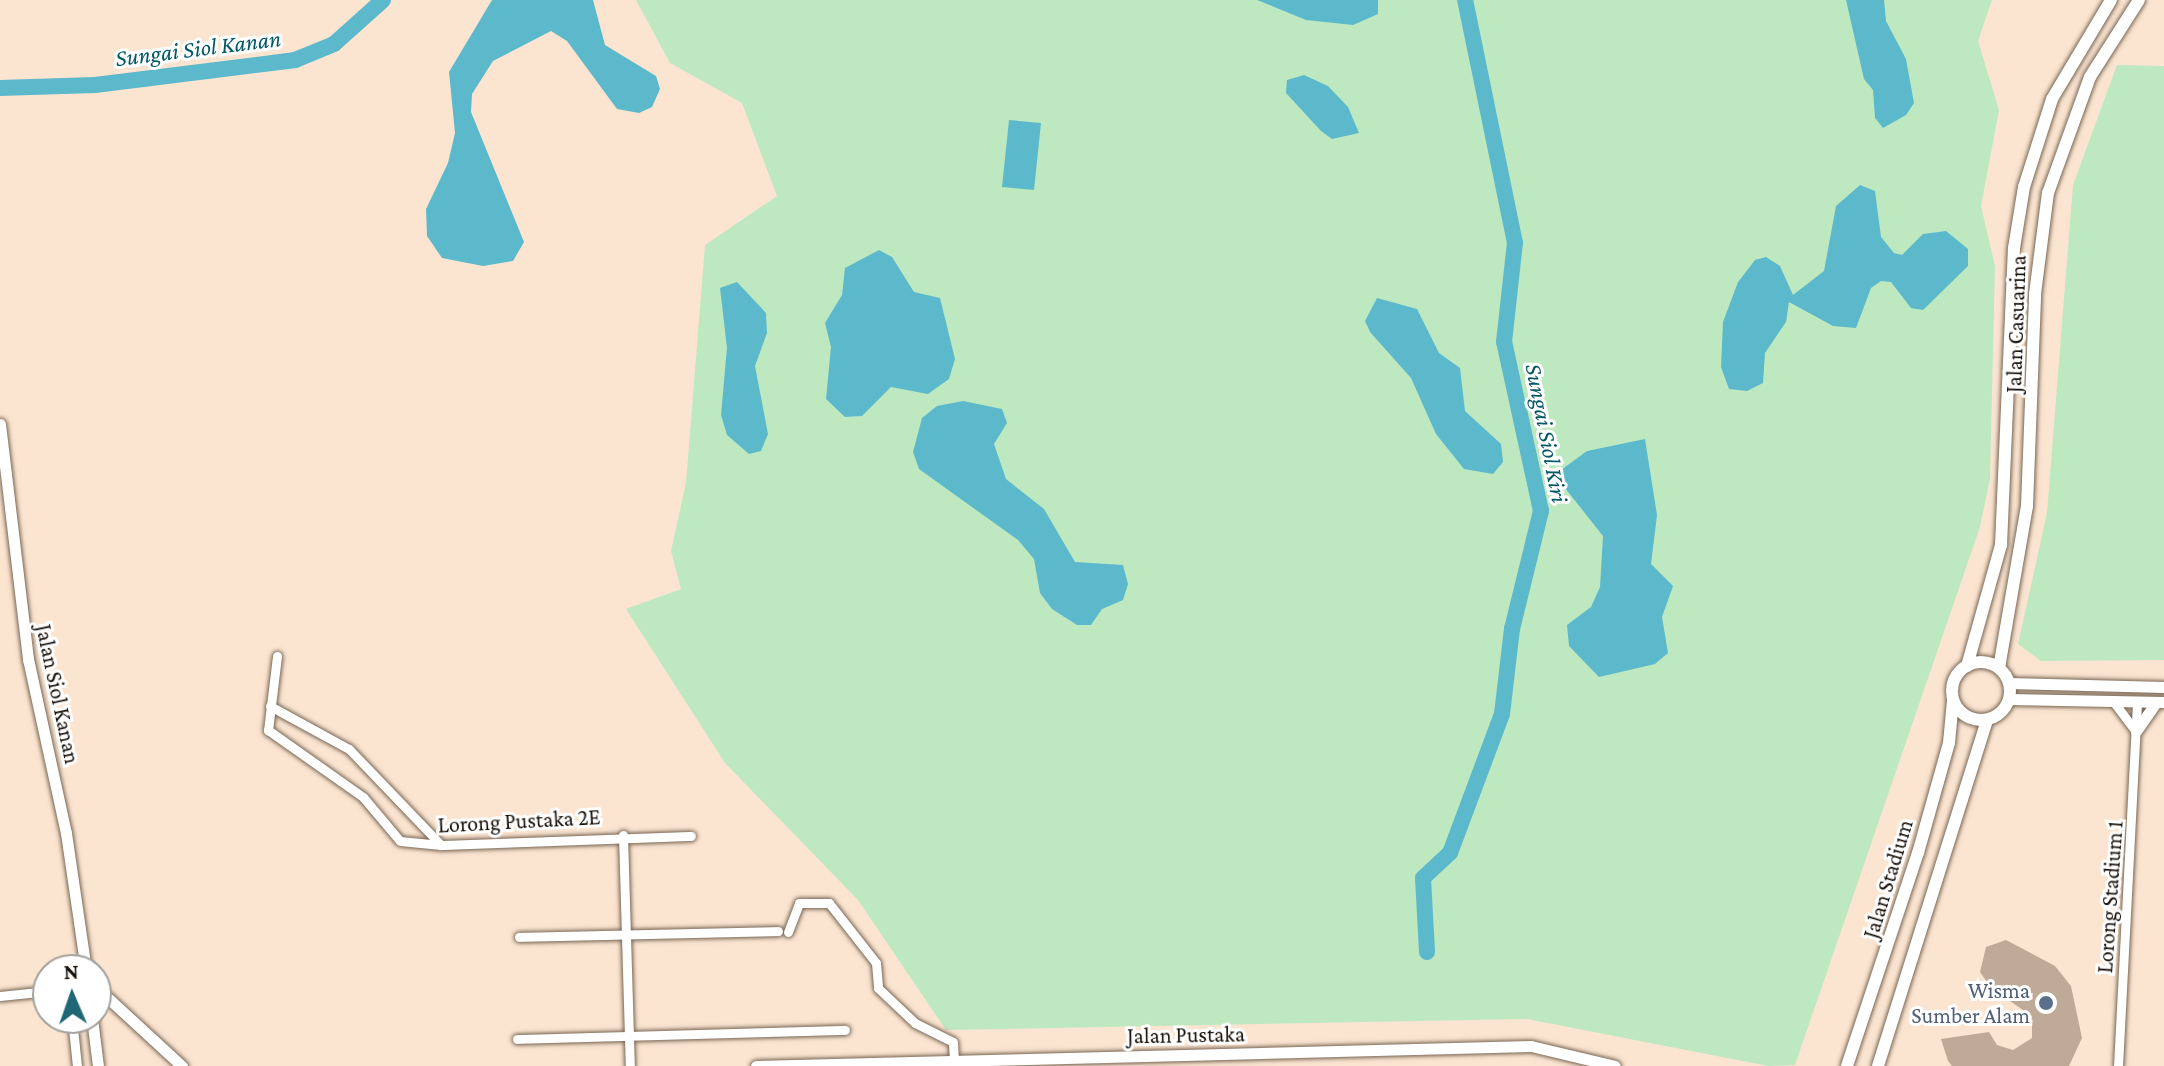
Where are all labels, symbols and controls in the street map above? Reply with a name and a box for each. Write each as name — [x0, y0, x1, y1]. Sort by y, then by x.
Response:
water label: Sungai Siol Kanan — [113, 24, 283, 72]
street label: Jalan Casuarina — [2000, 255, 2032, 393]
water label: Sungai Siol Kiri — [1519, 361, 1575, 505]
street label: Jalan Siol Kanan — [30, 622, 86, 766]
street label: Lorong Pustaka 2E — [437, 804, 601, 838]
street label: Jalan Stadium — [1857, 816, 1919, 942]
street label: Lorong Stadium 1 — [2092, 820, 2128, 974]
north arrow — [32, 954, 112, 1034]
text: N — [63, 959, 79, 984]
place label: Wisma Sumber Alam — [1911, 977, 2030, 1028]
marker: Wisma Sumber Alam — [2037, 994, 2055, 1012]
street label: Jalan Pustaka — [1127, 1021, 1245, 1049]

